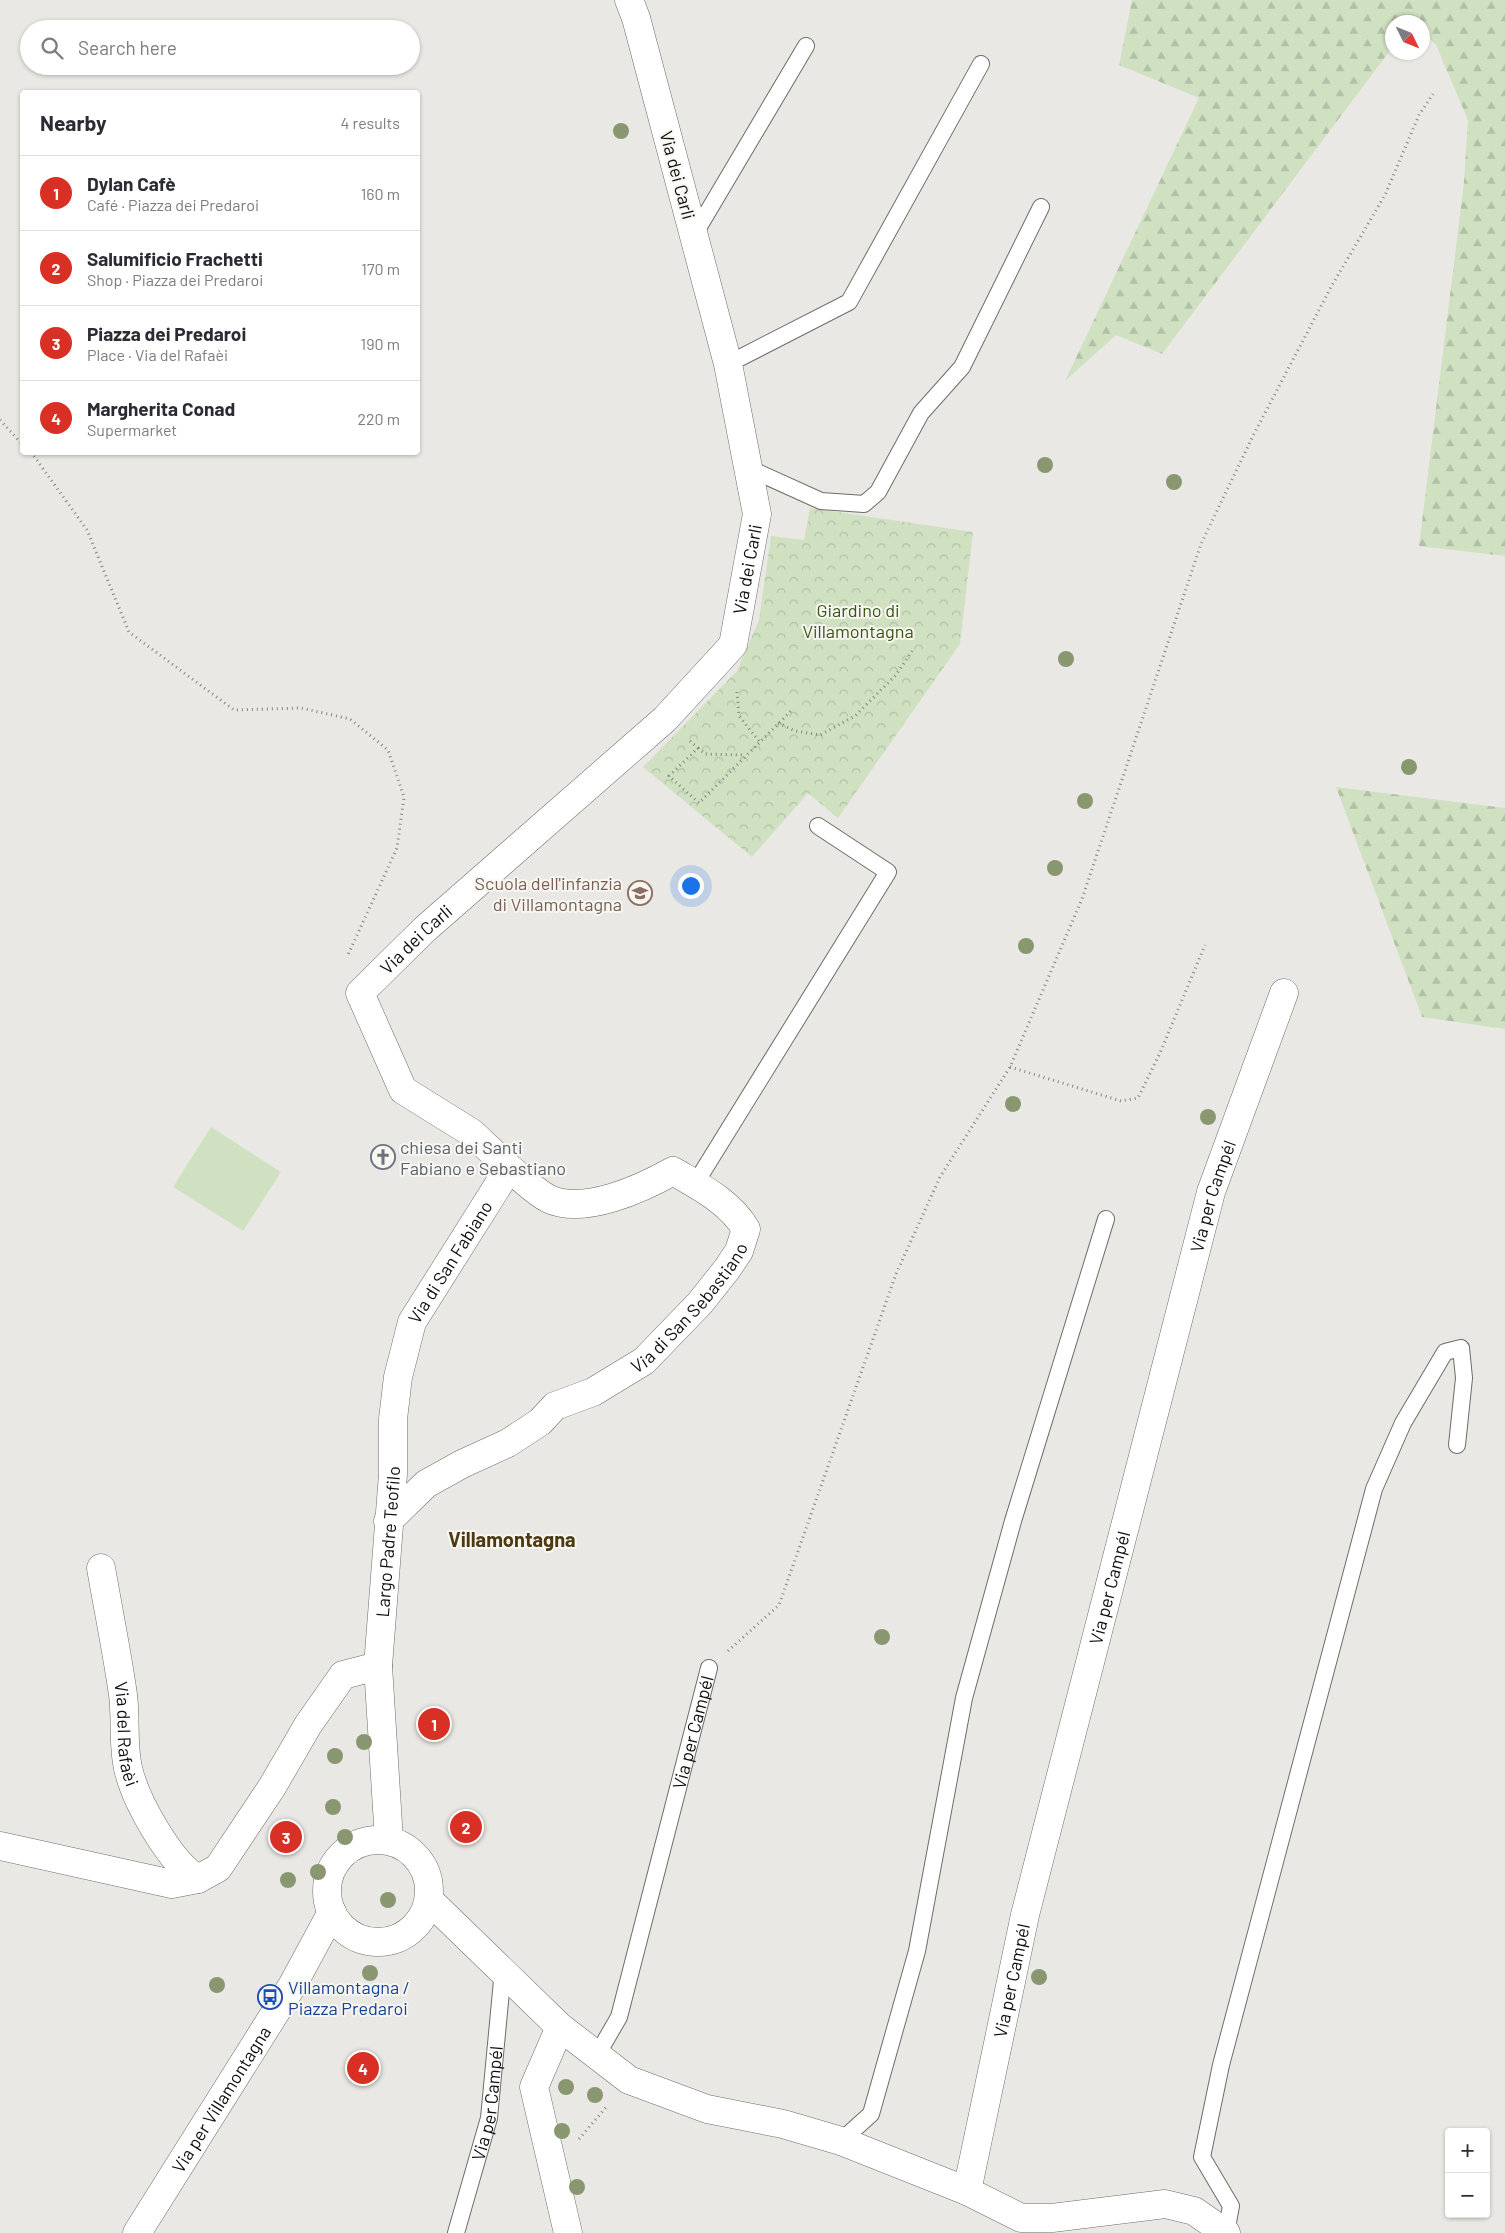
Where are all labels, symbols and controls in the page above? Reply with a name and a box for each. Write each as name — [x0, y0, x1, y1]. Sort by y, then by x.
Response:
north arrow — [1385, 15, 1430, 60]
search box — [20, 20, 420, 75]
icon: search — [38, 34, 66, 62]
text: Search here — [78, 36, 177, 59]
text: Nearby — [40, 110, 106, 135]
text: 4 results — [340, 113, 400, 132]
street label: Via dei Carli — [656, 128, 700, 222]
text: Dylan Cafè — [87, 172, 176, 195]
text: 1 — [53, 184, 59, 203]
text: 160 m — [361, 184, 400, 203]
text: Café · Piazza dei Predaroi — [87, 195, 259, 214]
text: Salumificio Frachetti — [87, 247, 263, 270]
text: 2 — [52, 259, 60, 278]
text: 170 m — [361, 259, 400, 278]
text: Shop · Piazza dei Predaroi — [87, 270, 263, 289]
text: Piazza dei Predaroi — [87, 322, 246, 345]
text: 3 — [52, 334, 60, 353]
text: 190 m — [361, 334, 400, 353]
text: Place · Via del Rafaèi — [87, 345, 228, 364]
text: Margherita Conad — [87, 397, 235, 420]
text: 4 — [51, 409, 61, 428]
text: 220 m — [357, 409, 400, 428]
text: Supermarket — [87, 420, 177, 439]
street label: Via dei Carli — [728, 522, 766, 616]
park label: Giardino di Villamontagna — [802, 599, 914, 642]
place label: Scuola dell'infanzia di Villamontagna — [475, 872, 622, 915]
your location — [678, 873, 704, 899]
school or university icon: Scuola dell'infanzia di Villamontagna — [627, 880, 653, 906]
street label: Via dei Carli — [375, 900, 456, 978]
place label: chiesa dei Santi Fabiano e Sebastiano — [400, 1136, 566, 1179]
street label: Via per Campél — [1185, 1137, 1240, 1254]
church icon: chiesa dei Santi Fabiano e Sebastiano — [370, 1144, 396, 1170]
street label: Via di San Fabiano — [403, 1196, 497, 1327]
street label: Via di San Sebastiano — [627, 1241, 752, 1377]
street label: Largo Padre Teofilo — [371, 1466, 404, 1618]
district label: Villamontagna — [448, 1527, 576, 1551]
street label: Via per Campél — [1084, 1529, 1134, 1647]
street label: Via per Campél — [667, 1673, 718, 1791]
street label: Via del Rafaèi — [110, 1680, 144, 1789]
pin: 1 — [418, 1705, 450, 1743]
pin: 2 — [450, 1808, 482, 1846]
pin: 3 — [270, 1818, 302, 1856]
street label: Via per Campél — [989, 1922, 1034, 2040]
place label: Villamontagna / Piazza Predaroi — [288, 1976, 410, 2019]
bus stop icon: Villamontagna / Piazza Predaroi — [257, 1984, 283, 2010]
street label: Via per Villamontagna — [167, 2022, 275, 2177]
street label: Via per Campél — [466, 2045, 507, 2163]
pin: 4 — [347, 2049, 379, 2087]
map controls — [1445, 2128, 1490, 2218]
button: + — [1445, 2128, 1490, 2173]
button: − — [1445, 2173, 1490, 2218]

